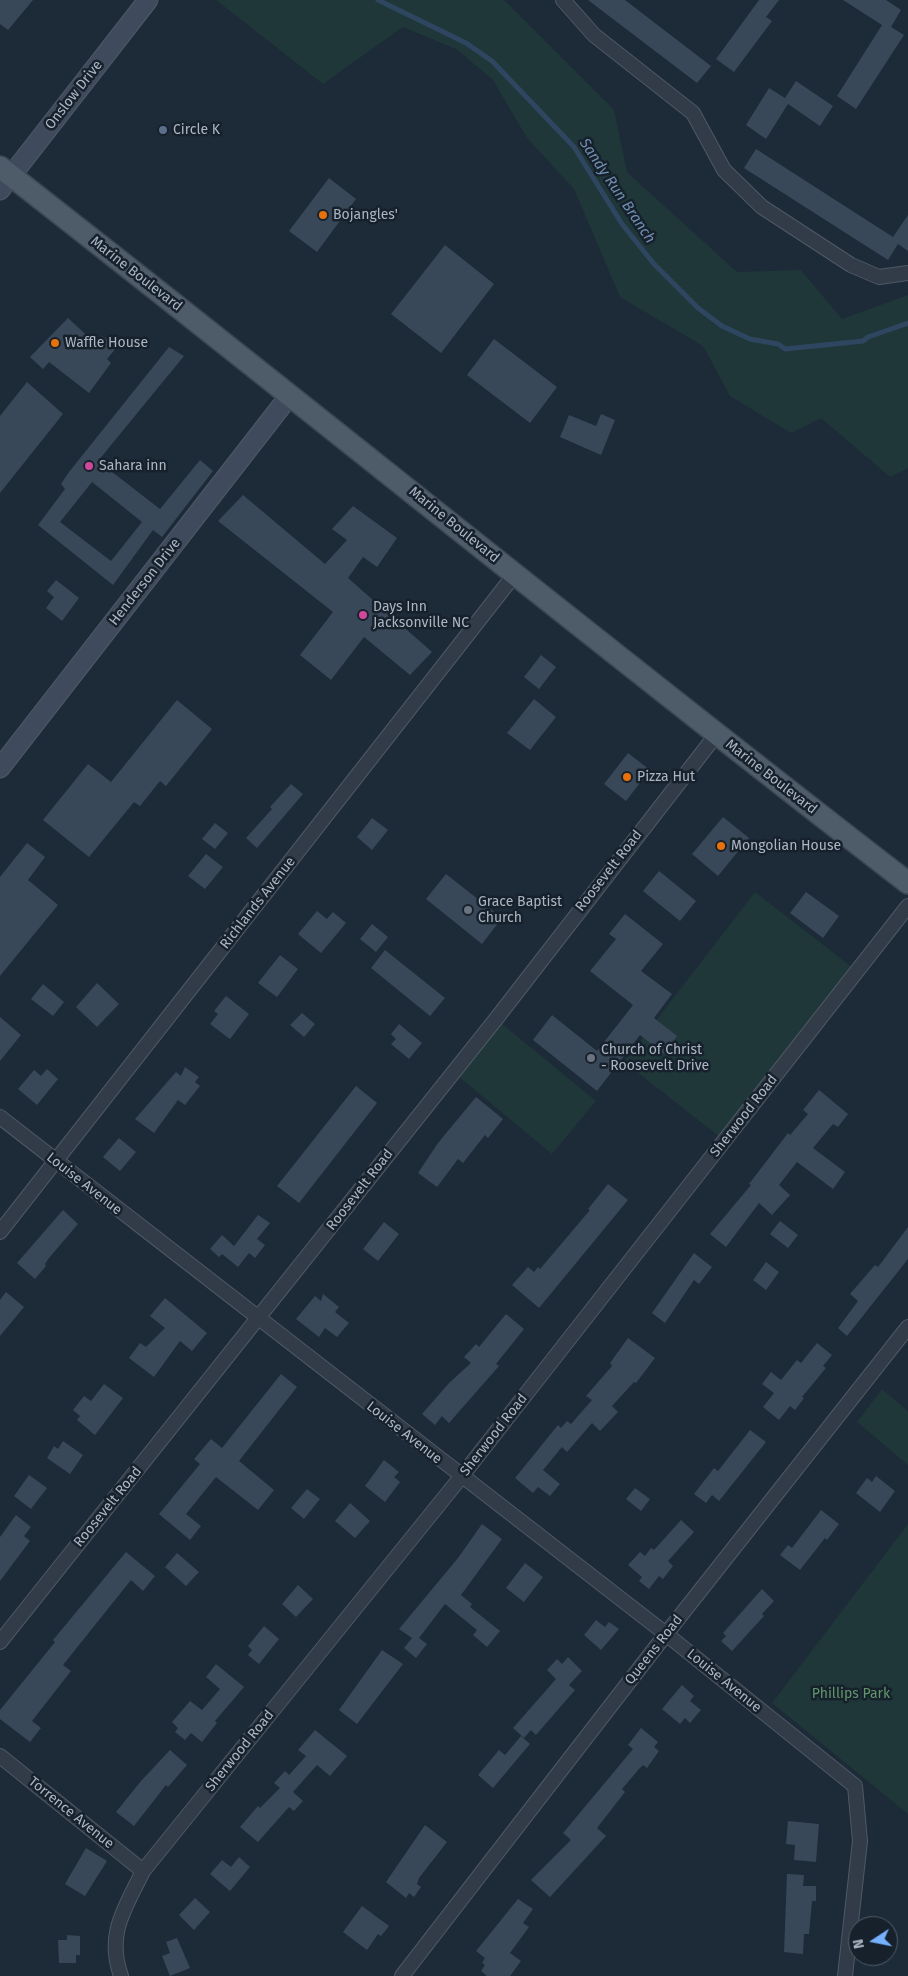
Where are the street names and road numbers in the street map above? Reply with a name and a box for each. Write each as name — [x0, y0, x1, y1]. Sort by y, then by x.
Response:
street label: Onslow Drive — [42, 57, 106, 133]
street label: Marine Boulevard — [87, 233, 185, 315]
street label: Marine Boulevard — [405, 483, 503, 567]
street label: Henderson Drive — [106, 535, 184, 629]
street label: Marine Boulevard — [722, 736, 820, 818]
street label: Roosevelt Road — [572, 827, 646, 915]
street label: Richlands Avenue — [217, 854, 299, 952]
street label: Sherwood Road — [707, 1072, 781, 1160]
street label: Roosevelt Road — [323, 1146, 397, 1234]
street label: Louise Avenue — [43, 1149, 125, 1219]
street label: Sherwood Road — [457, 1391, 531, 1479]
street label: Louise Avenue — [363, 1398, 445, 1468]
street label: Roosevelt Road — [71, 1464, 145, 1550]
street label: Queens Road — [622, 1612, 686, 1688]
street label: Louise Avenue — [683, 1646, 765, 1716]
street label: Sherwood Road — [202, 1707, 278, 1795]
street label: Torrence Avenue — [25, 1773, 117, 1853]

